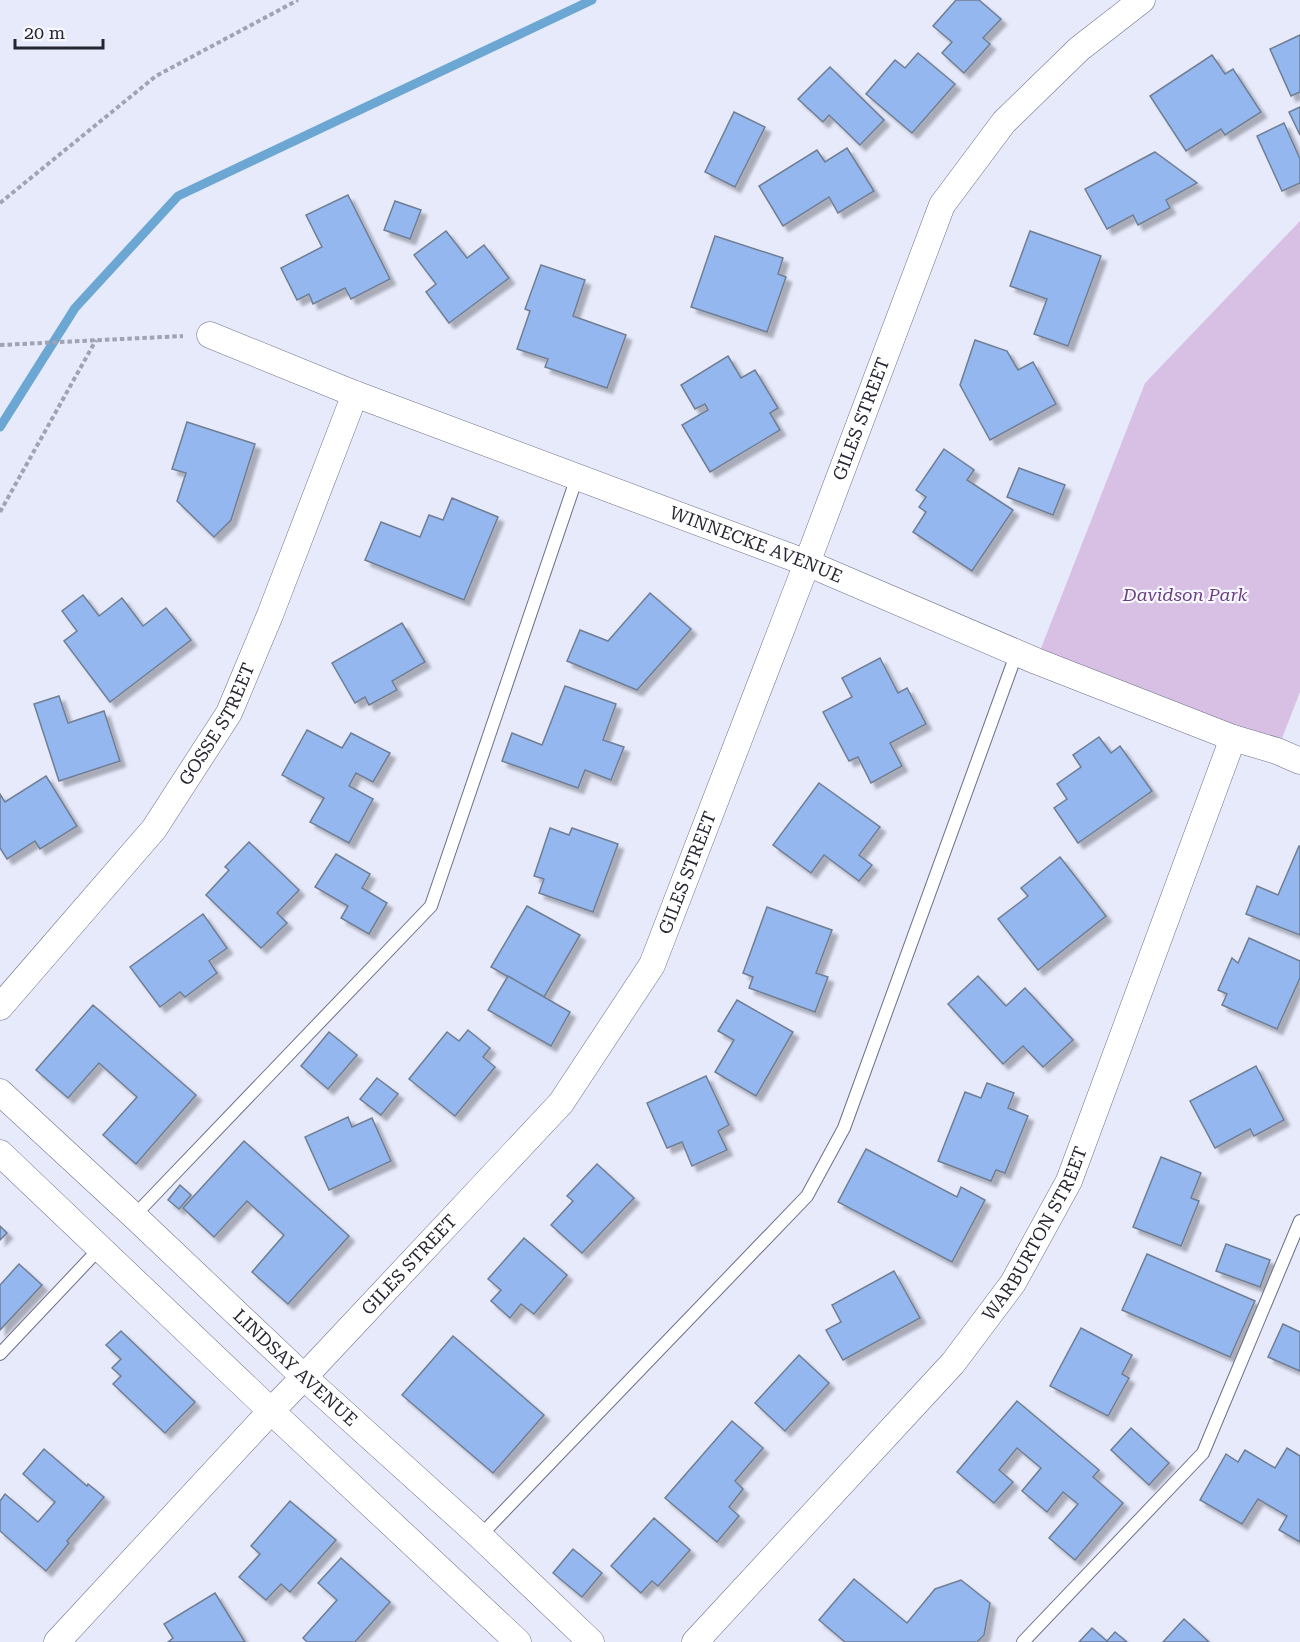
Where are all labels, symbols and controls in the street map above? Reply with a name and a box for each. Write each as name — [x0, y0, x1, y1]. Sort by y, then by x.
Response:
scale bar — [15, 12, 104, 50]
text: 20 m — [24, 22, 65, 43]
street label: GILES STREET — [828, 354, 894, 483]
street label: WINNECKE AVENUE — [667, 502, 846, 587]
park label: Davidson Park — [1122, 584, 1248, 605]
street label: GOSSE STREET — [174, 660, 259, 789]
street label: GILES STREET — [654, 808, 720, 937]
street label: WARBURTON STREET — [978, 1143, 1091, 1324]
street label: GILES STREET — [357, 1210, 461, 1319]
street label: LINDSAY AVENUE — [229, 1305, 362, 1430]

